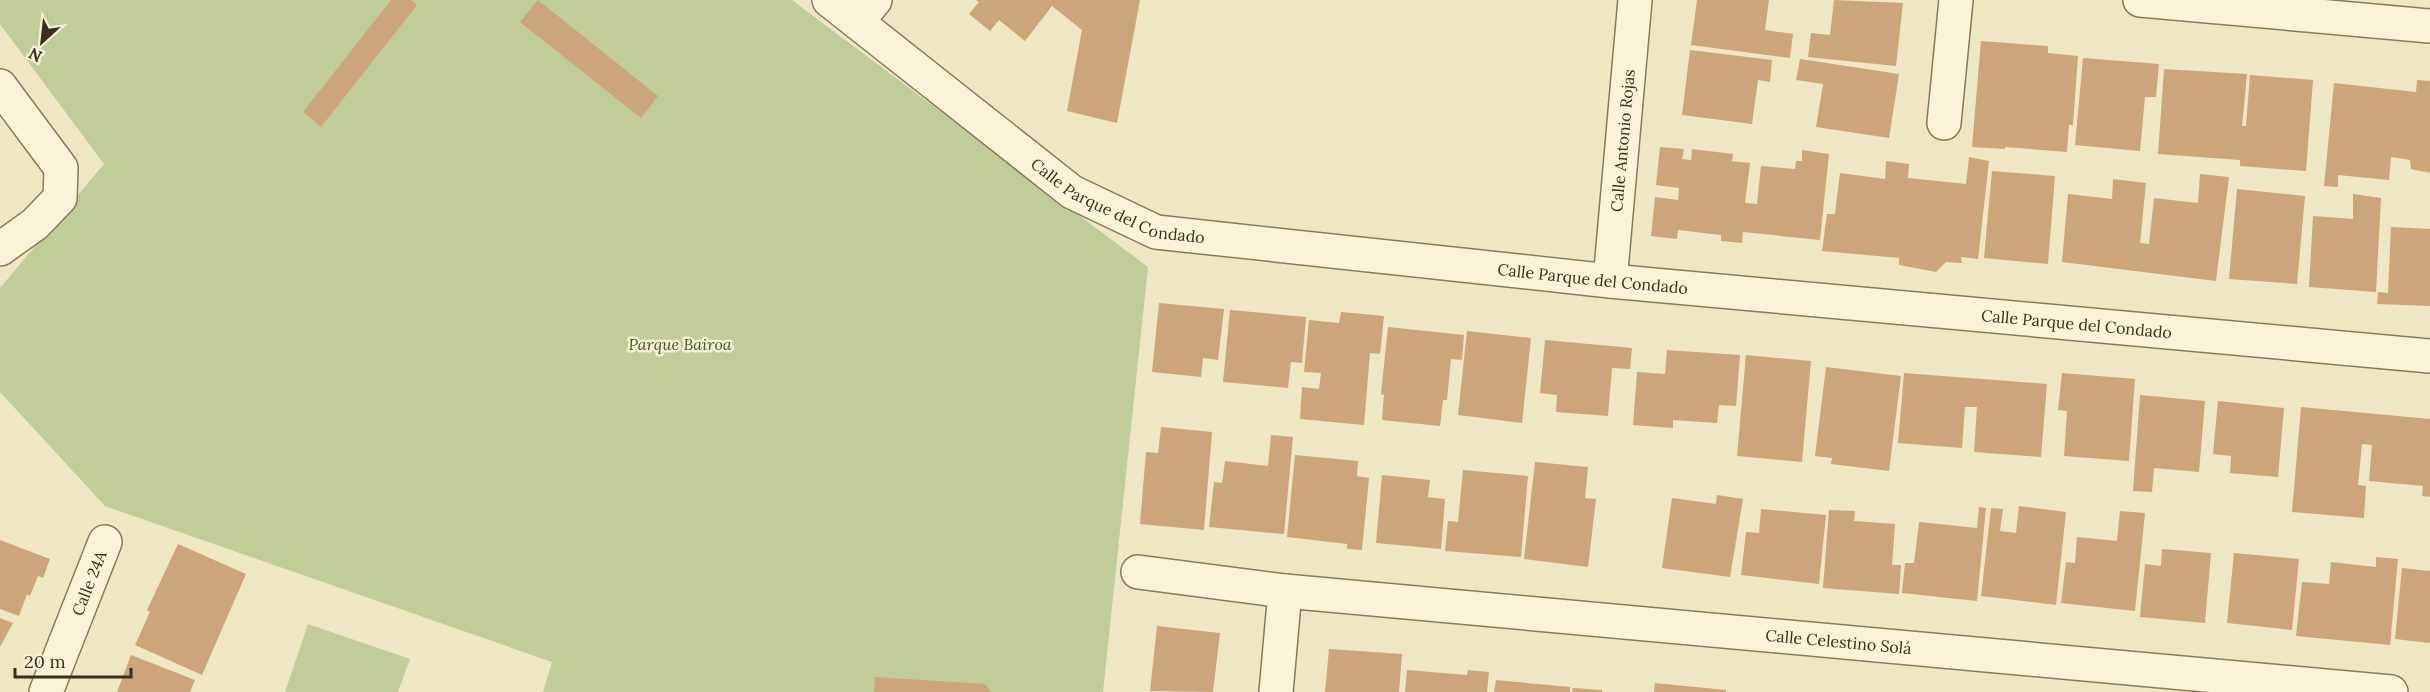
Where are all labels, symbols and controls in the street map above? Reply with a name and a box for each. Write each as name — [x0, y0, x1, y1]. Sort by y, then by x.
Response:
north arrow — [12, 12, 72, 72]
text: N — [25, 44, 45, 67]
street label: Calle Antonio Rojas — [1606, 68, 1639, 213]
street label: Calle Parque del Condado — [1027, 154, 1206, 247]
street label: Calle Parque del Condado — [1497, 259, 1689, 298]
street label: Calle Parque del Condado — [1980, 305, 2173, 342]
park label: Parque Bairoa — [629, 334, 732, 354]
street label: Calle 24A — [67, 547, 111, 618]
street label: Calle Celestino Solá — [1765, 625, 1912, 658]
scale bar — [15, 641, 130, 679]
text: 20 m — [24, 650, 66, 673]

